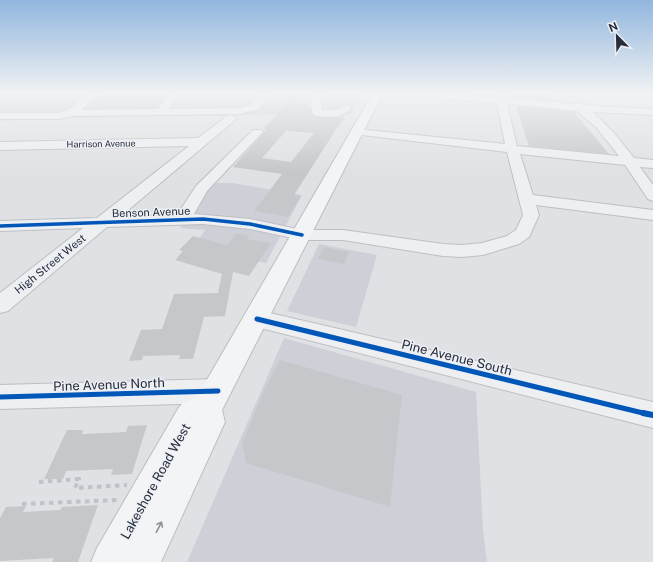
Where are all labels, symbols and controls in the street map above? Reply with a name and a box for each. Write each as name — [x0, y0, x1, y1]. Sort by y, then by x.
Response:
north arrow — [597, 16, 637, 56]
text: N — [607, 20, 619, 34]
street label: Harrison Avenue — [66, 137, 136, 150]
street label: Benson Avenue — [112, 205, 190, 219]
street label: High Street West — [12, 232, 88, 296]
street label: Pine Avenue South — [400, 336, 514, 378]
street label: Pine Avenue North — [53, 375, 165, 394]
street label: Lakeshore Road West — [117, 421, 193, 542]
one-way arrow — [156, 521, 163, 533]

